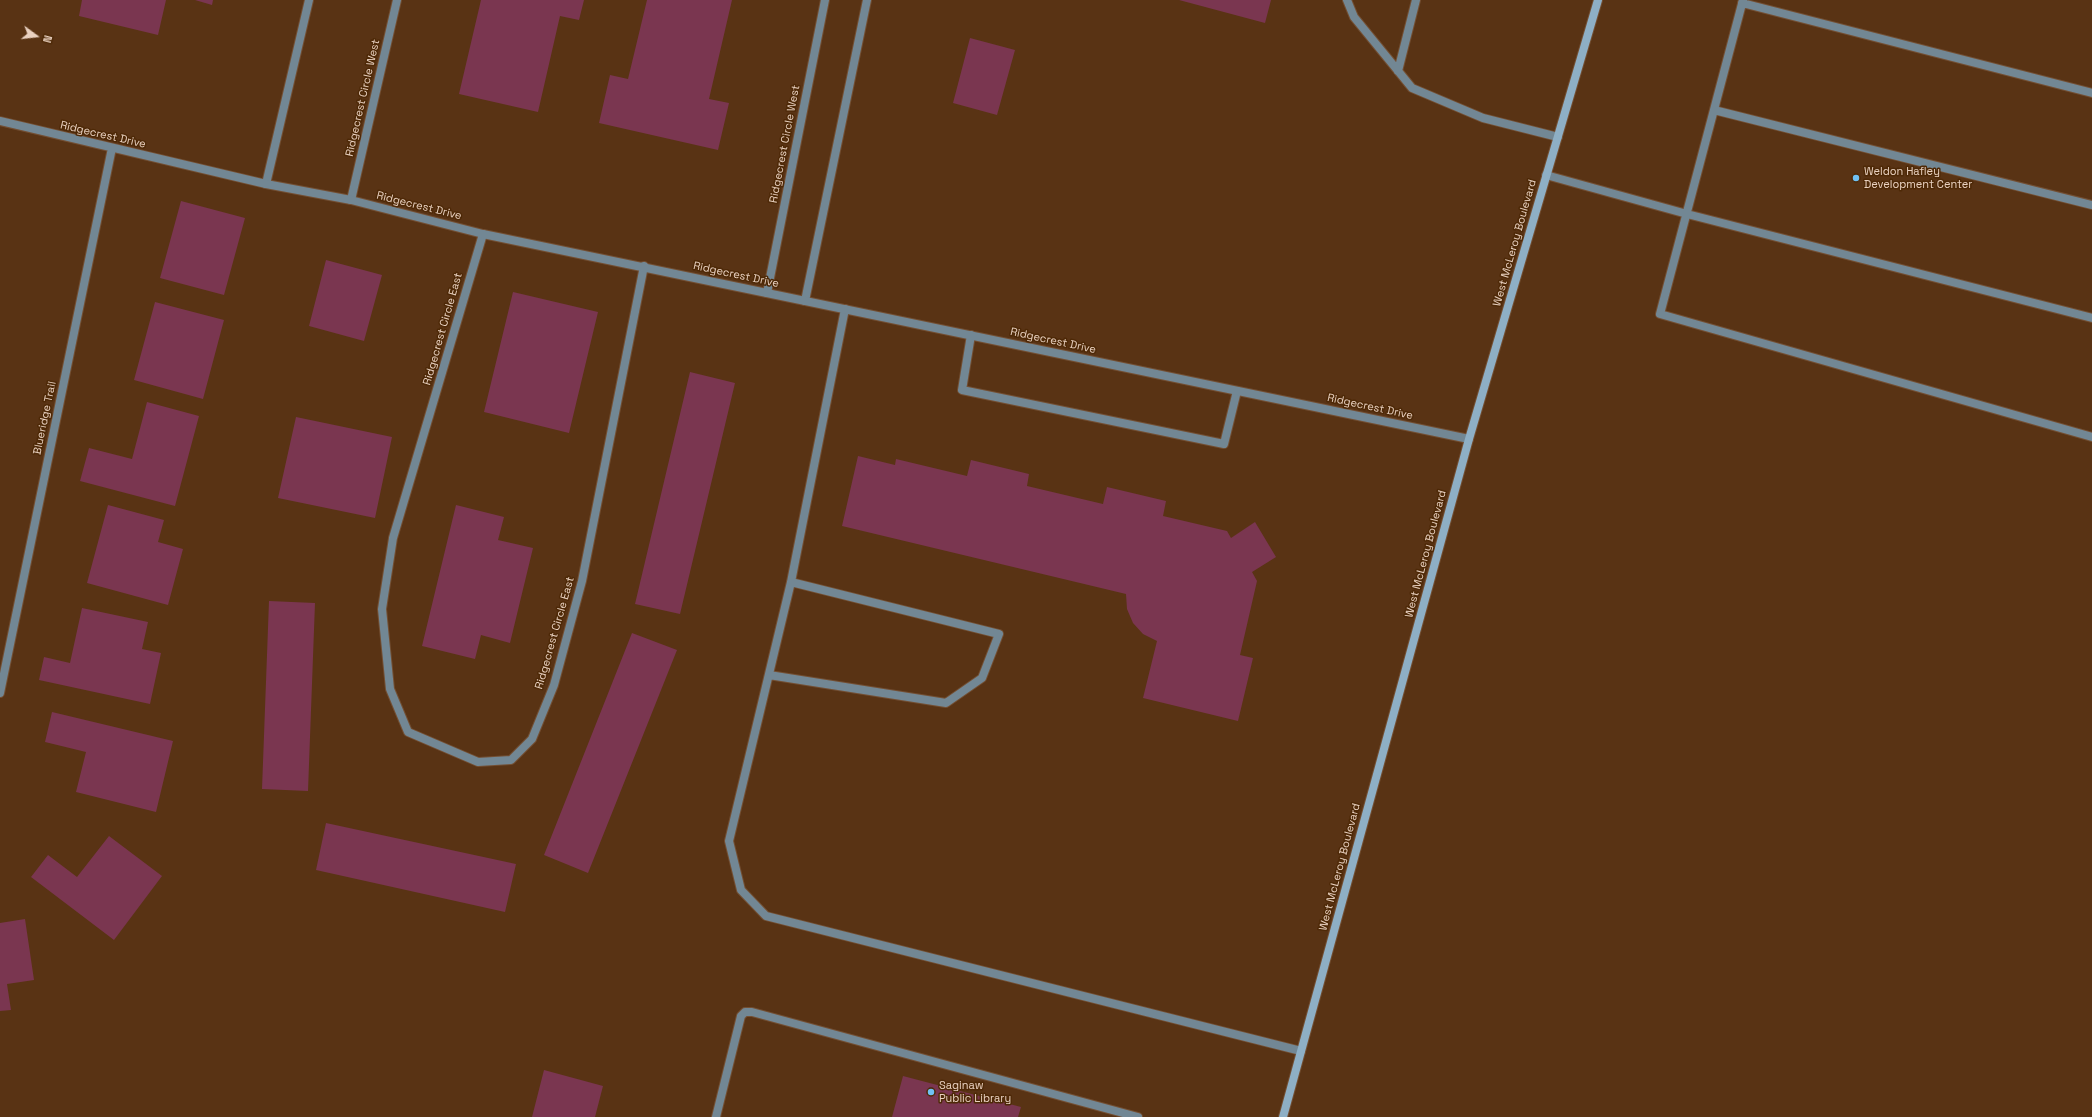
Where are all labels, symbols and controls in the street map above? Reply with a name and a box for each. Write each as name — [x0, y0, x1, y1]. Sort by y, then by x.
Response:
north arrow — [16, 16, 56, 56]
text: N — [40, 34, 55, 44]
street label: Ridgecrest Circle West — [343, 38, 383, 158]
street label: Ridgecrest Circle West — [767, 84, 803, 204]
street label: Ridgecrest Drive — [59, 119, 147, 151]
place label: Weldon Hafley Development Center — [1864, 165, 1973, 191]
marker: Weldon Hafley Development Center — [1851, 173, 1861, 183]
street label: West McLeroy Boulevard — [1491, 178, 1539, 308]
street label: Ridgecrest Drive — [375, 189, 463, 223]
street label: Ridgecrest Drive — [692, 259, 780, 291]
street label: Ridgecrest Circle East — [421, 271, 465, 387]
street label: Ridgecrest Drive — [1009, 325, 1097, 357]
street label: Blueridge Trail — [31, 380, 59, 456]
street label: Ridgecrest Drive — [1326, 391, 1414, 423]
street label: West McLeroy Boulevard — [1403, 489, 1449, 619]
street label: Ridgecrest Circle East — [533, 575, 577, 691]
street label: West McLeroy Boulevard — [1317, 802, 1363, 932]
place label: Saginaw Public Library — [939, 1079, 1011, 1105]
marker: Saginaw Public Library — [926, 1087, 936, 1097]

